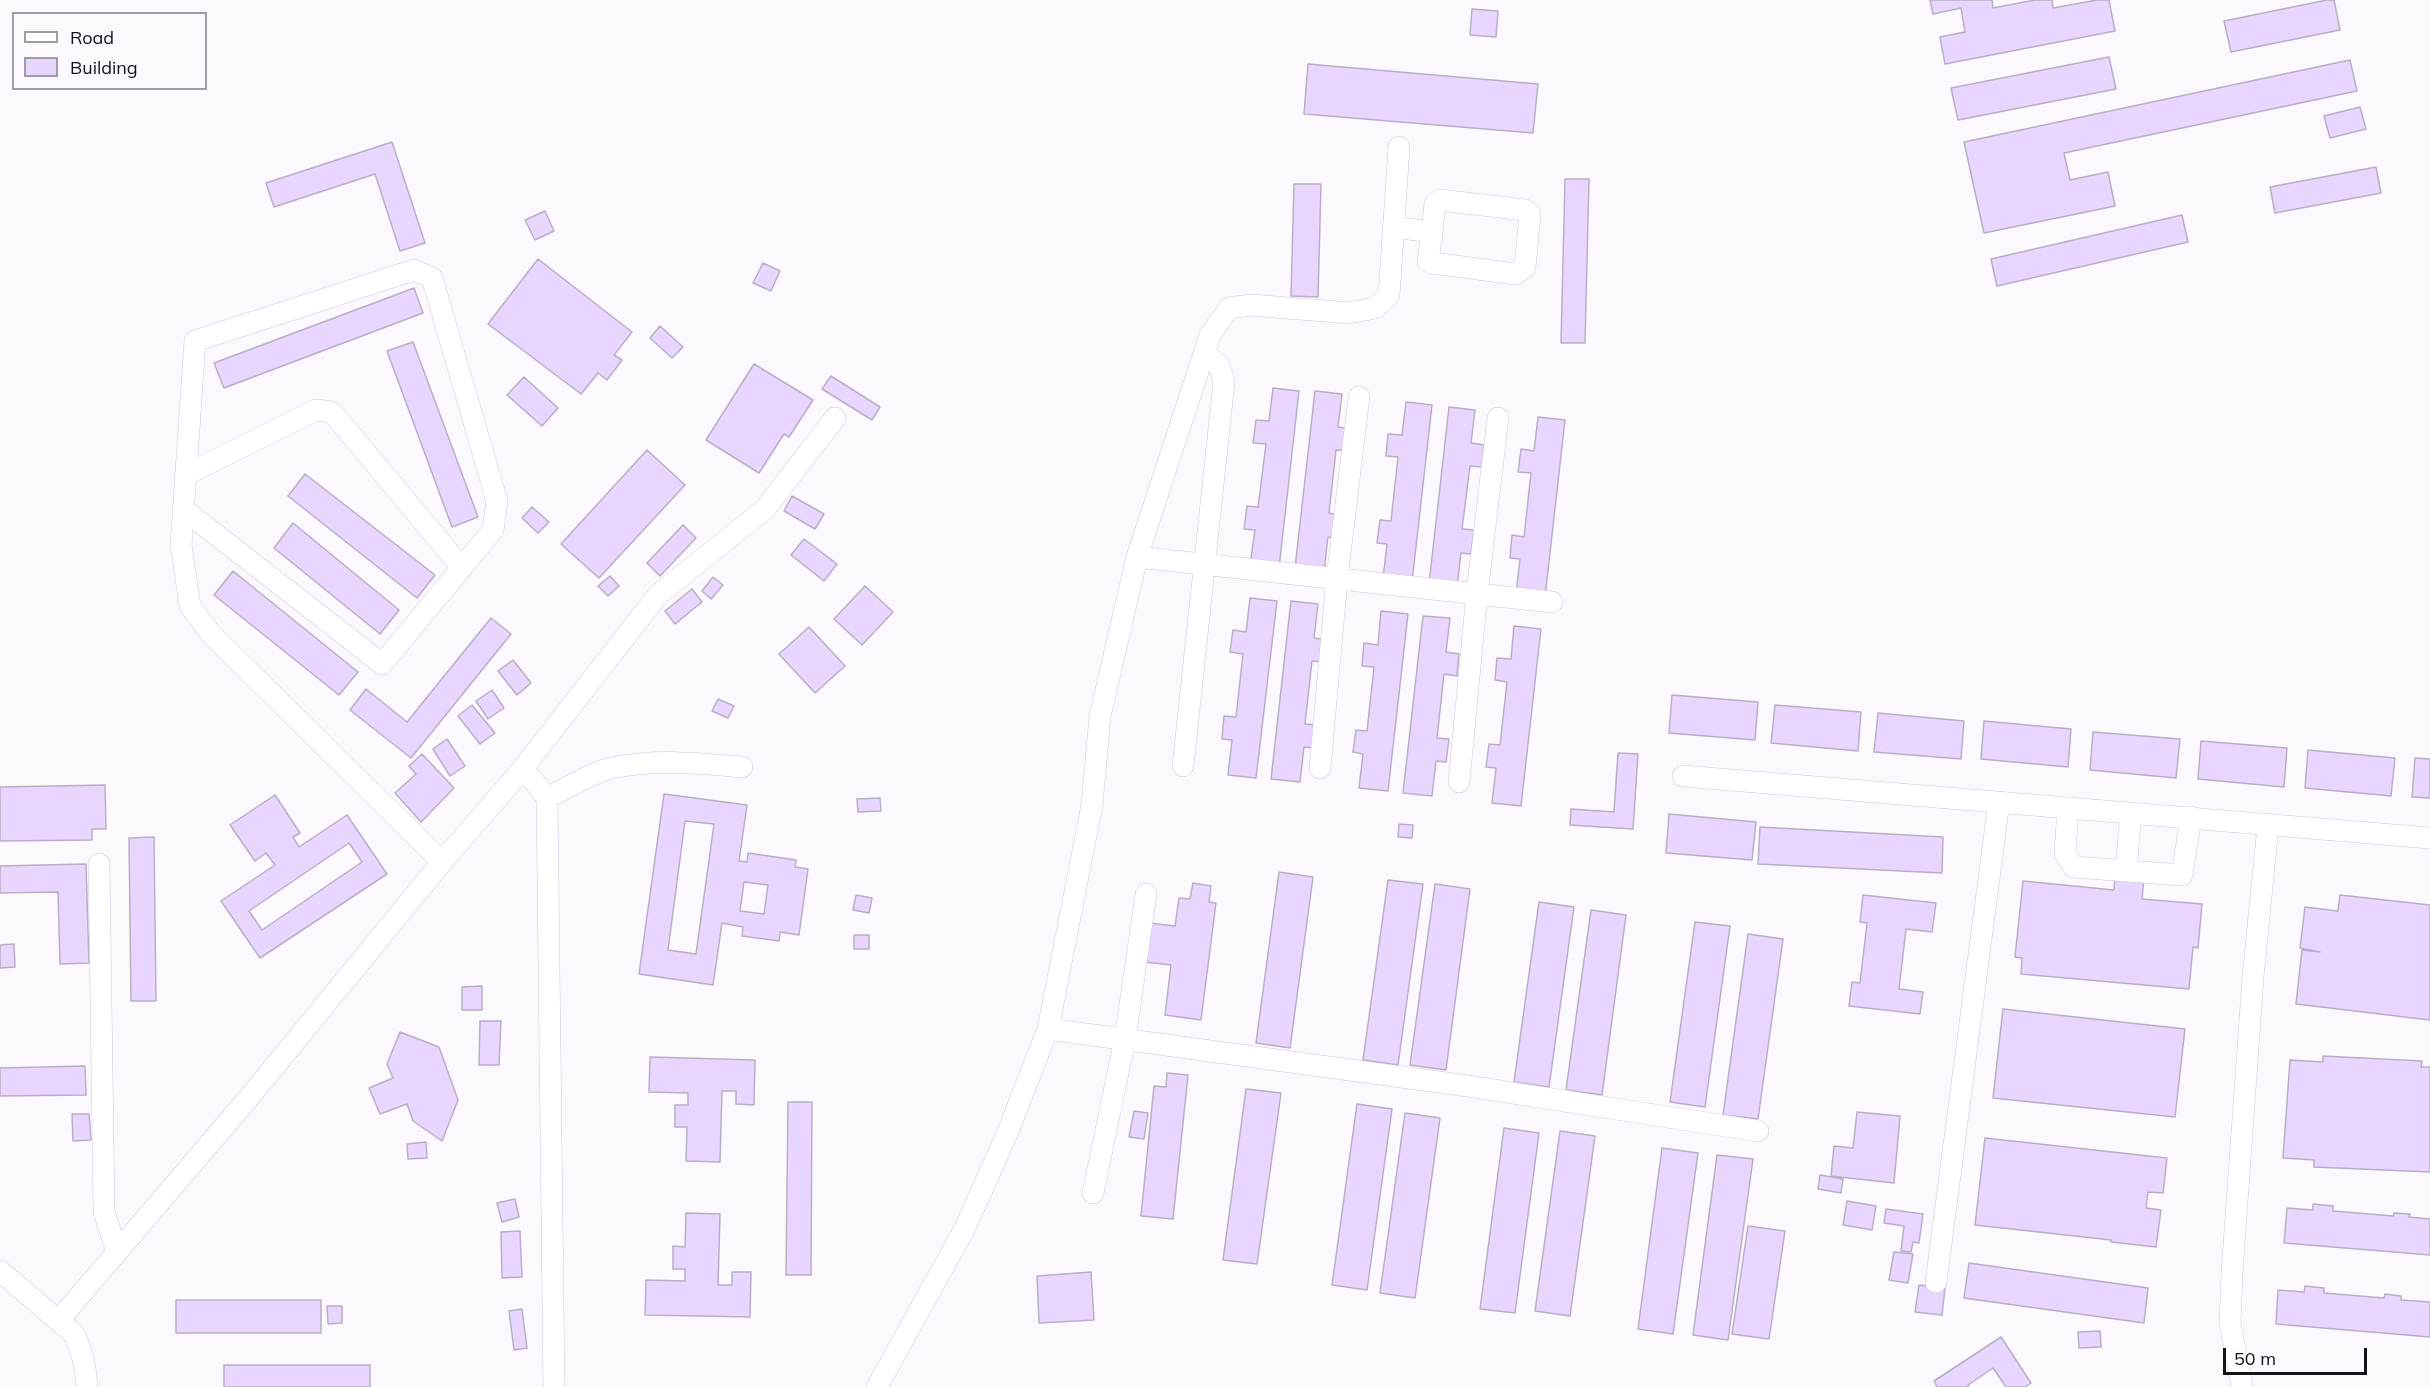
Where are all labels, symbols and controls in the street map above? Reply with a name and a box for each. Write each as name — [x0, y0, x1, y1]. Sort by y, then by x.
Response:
legend — [12, 12, 207, 90]
text: Road — [70, 26, 114, 49]
text: Building — [70, 56, 138, 79]
scale bar — [2226, 1336, 2370, 1374]
text: 50 m — [2234, 1347, 2276, 1370]

